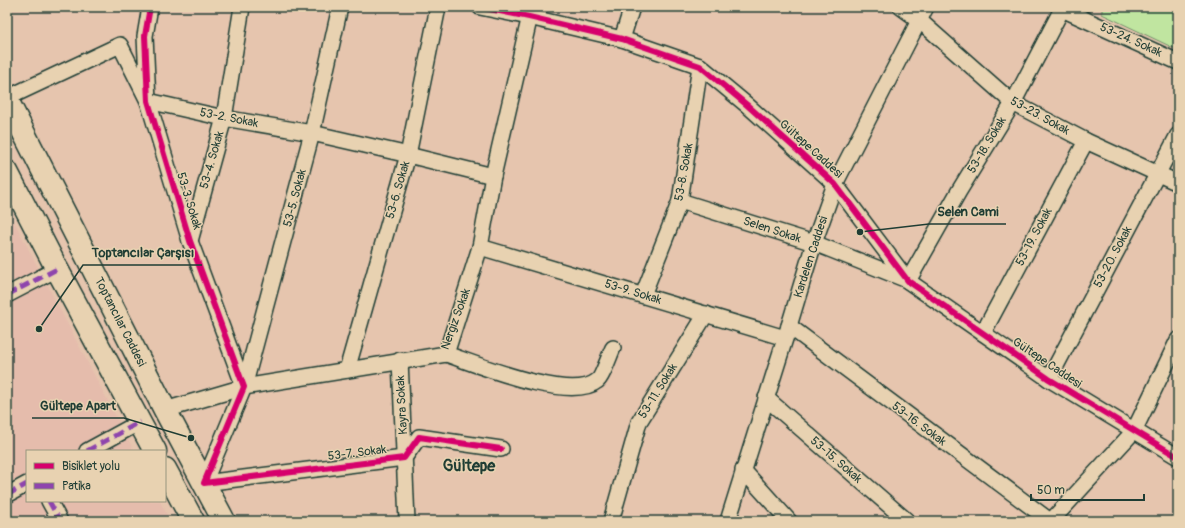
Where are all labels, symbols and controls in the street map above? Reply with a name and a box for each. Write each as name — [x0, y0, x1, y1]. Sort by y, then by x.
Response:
street label: 53-24. Sokak — [1098, 20, 1164, 60]
street label: 53-23. Sokak — [1008, 94, 1072, 138]
street label: 53-2. Sokak — [198, 105, 260, 131]
street label: 53-18. Sokak — [964, 114, 1010, 176]
street label: Gültepe Caddesi — [776, 117, 846, 181]
street label: 53-4. Sokak — [197, 129, 227, 191]
street label: 53-8. Sokak — [672, 142, 696, 202]
street label: 53-6. Sokak — [383, 159, 413, 221]
street label: 53-5. Sokak — [280, 168, 310, 228]
street label: 53-3. Sokak — [173, 170, 205, 232]
callout: Selen Cami — [929, 199, 1006, 224]
text: Selen Cami — [937, 204, 999, 220]
street label: 53-19. Sokak — [1012, 205, 1056, 269]
street label: Selen Sokak — [741, 214, 803, 246]
street label: Kardelen Caddesi — [791, 214, 831, 300]
street label: 53-20. Sokak — [1091, 224, 1135, 290]
callout: Toptancılar Çarşısı — [83, 240, 202, 265]
text: Toptancılar Çarşısı — [91, 245, 194, 261]
street label: Toptancılar Caddesi — [91, 275, 149, 369]
street label: 53-9. Sokak — [603, 276, 663, 308]
street label: Nergiz Sokak — [438, 286, 474, 352]
street label: Gültepe Caddesi — [1010, 334, 1084, 392]
street label: 53-11. Sokak — [635, 361, 681, 421]
street label: Kayra Sokak — [393, 375, 411, 435]
callout: Gültepe Apart — [32, 393, 124, 418]
text: Gültepe Apart — [40, 398, 117, 414]
street label: 53-16. Sokak — [889, 399, 949, 449]
street label: 53-15. Sokak — [807, 433, 865, 487]
street label: 53-7. Sokak — [327, 442, 387, 464]
legend — [26, 450, 166, 502]
district label: Gültepe — [443, 456, 496, 476]
text: Bisiklet yolu — [62, 459, 120, 474]
scale bar — [1031, 476, 1144, 502]
text: Patika — [62, 479, 91, 494]
text: 50 m — [1037, 483, 1065, 498]

